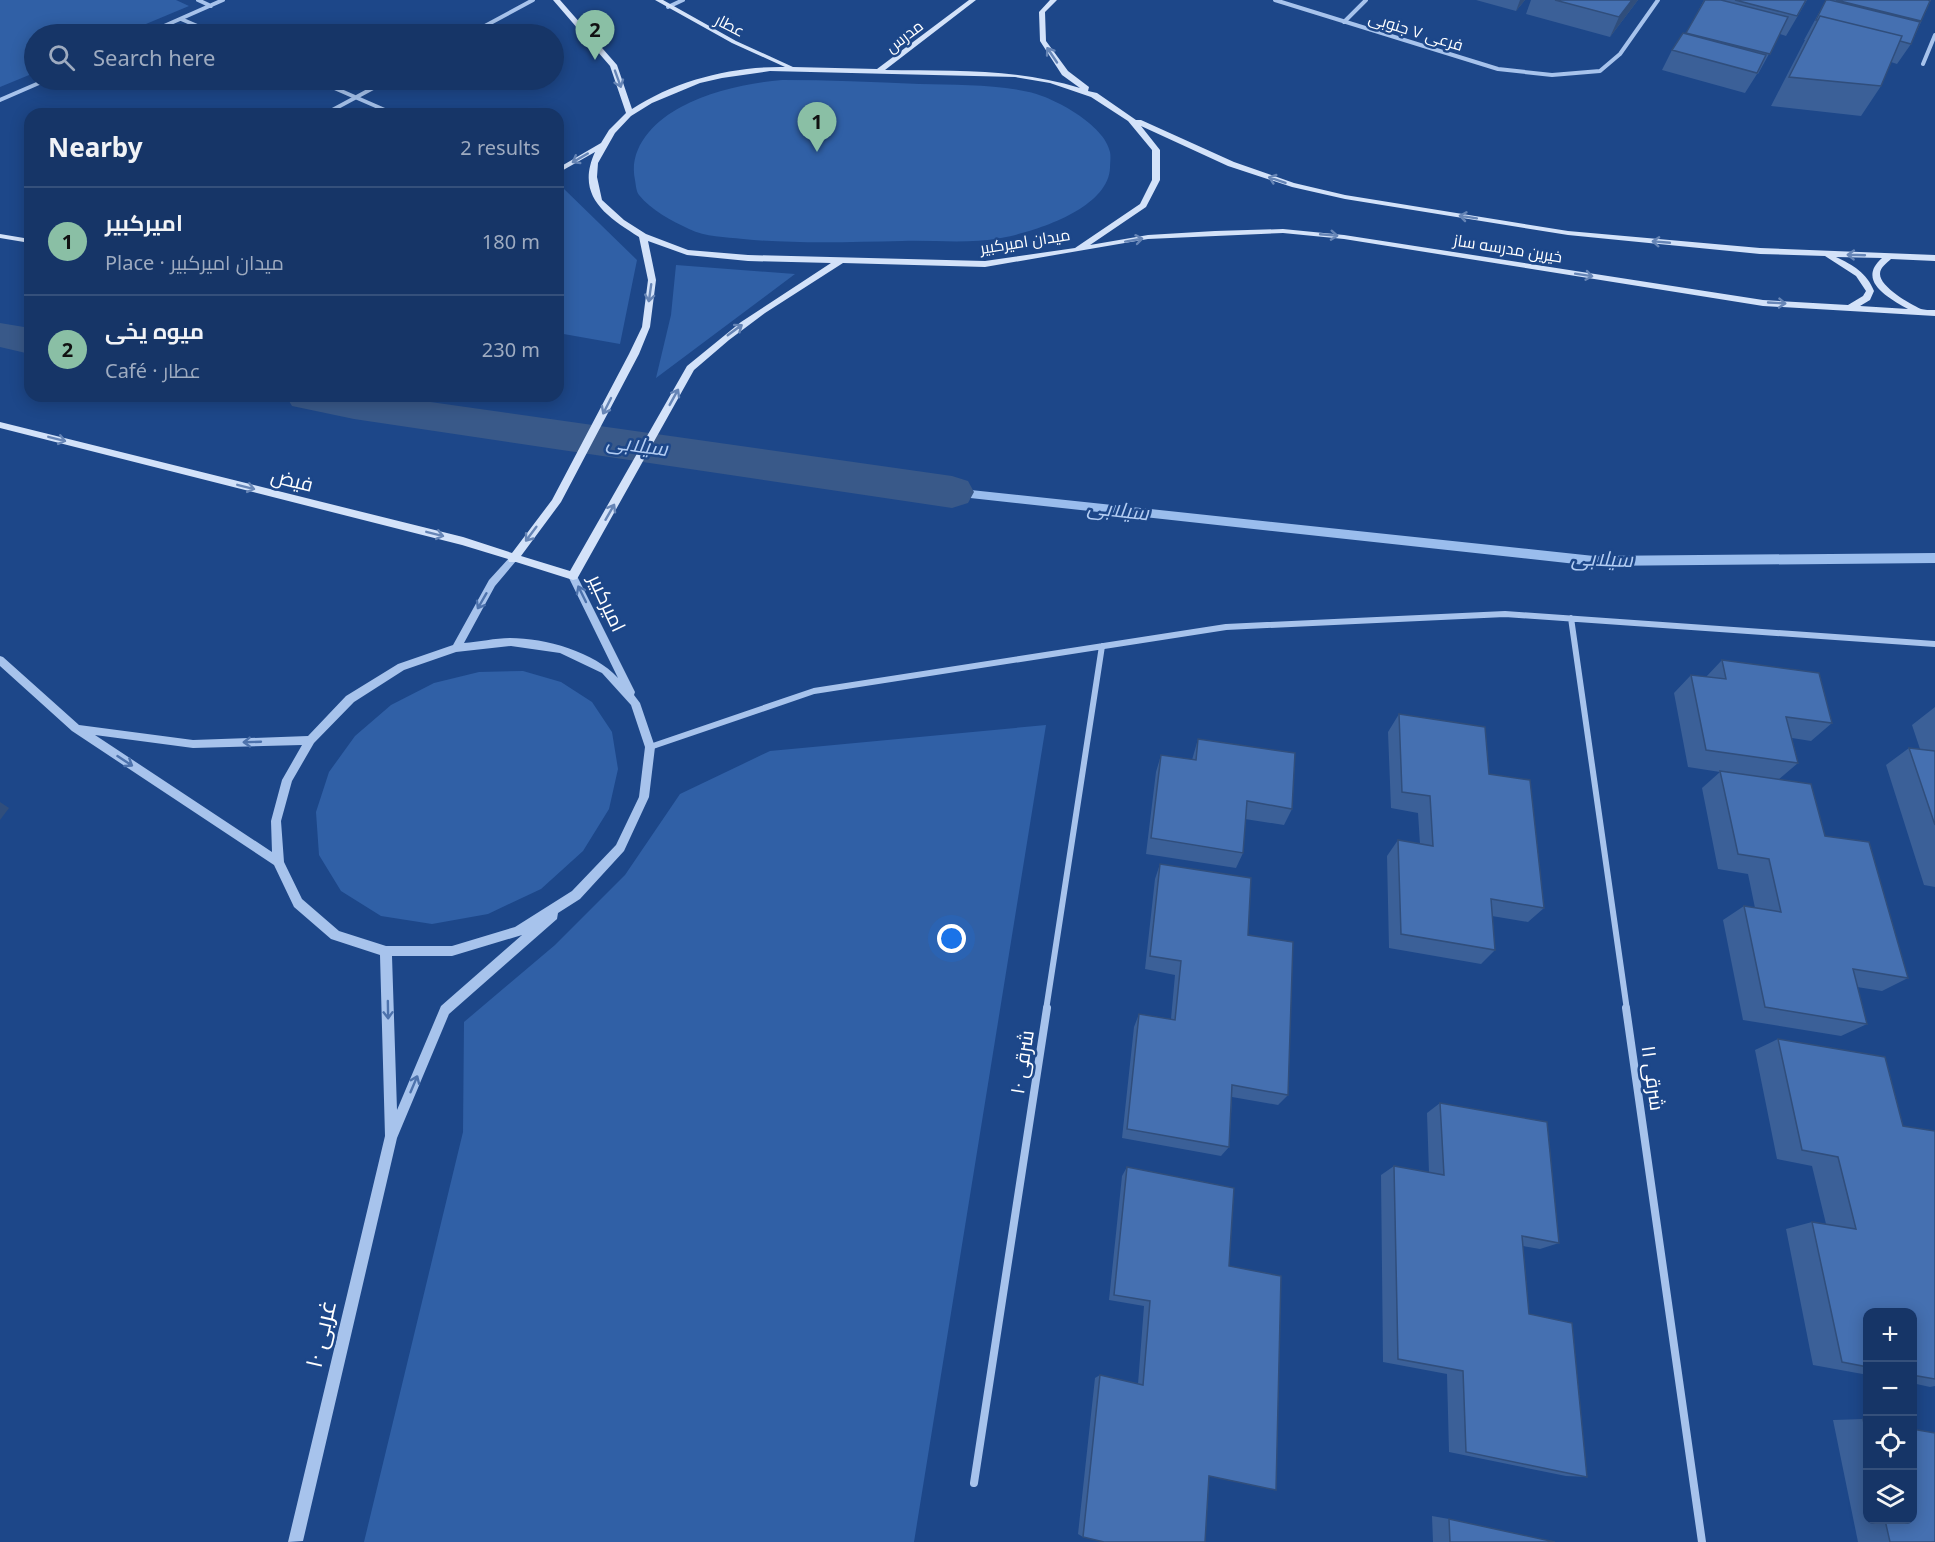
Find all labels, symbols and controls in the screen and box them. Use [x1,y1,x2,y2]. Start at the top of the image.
street label: فرعی ۷ جنوبی [1366,6,1466,56]
street label: عطار [711,8,749,42]
pin: 2 [576,10,614,60]
street label: مدرس [880,14,928,58]
search box [24,24,564,90]
icon: search [45,41,78,74]
text: Search here [93,42,215,72]
one-way arrow [1046,47,1058,63]
one-way arrow [613,69,624,88]
pin: 1 [798,102,836,152]
text: Nearby [48,129,143,165]
text: 2 results [460,134,540,161]
one-way arrow [572,153,589,165]
one-way arrow [1268,173,1287,184]
text: امیرکبیر [105,207,183,237]
one-way arrow [1458,211,1478,222]
street label: میدان امیرکبیر [977,223,1072,259]
text: 1 [62,228,73,255]
text: 180 m [482,228,540,255]
street label: خیرین مدرسه ساز [1451,228,1564,267]
one-way arrow [1318,230,1338,241]
one-way arrow [1124,234,1144,245]
one-way arrow [1652,236,1672,247]
text: Place · میدان امیرکبیر [105,249,284,276]
one-way arrow [1846,249,1866,261]
one-way arrow [1573,270,1593,281]
one-way arrow [645,283,656,303]
one-way arrow [1766,298,1786,309]
text: میوه یخی [105,315,204,345]
one-way arrow [727,324,743,336]
text: 2 [62,336,73,363]
text: 230 m [482,336,540,363]
text: Café · عطار [105,357,201,384]
one-way arrow [669,388,680,406]
one-way arrow [601,397,613,415]
water label: سیلابی [605,426,670,462]
one-way arrow [47,433,66,445]
street label: فیض [268,461,316,498]
one-way arrow [236,481,255,493]
water label: سیلابی [1086,492,1151,526]
one-way arrow [604,504,616,521]
one-way arrow [525,526,538,542]
one-way arrow [425,529,444,541]
water label: سیلابی [1571,543,1634,573]
street label: امیرکبیر [582,569,632,636]
one-way arrow [575,585,587,603]
one-way arrow [476,592,487,610]
one-way arrow [242,737,262,748]
one-way arrow [116,755,133,767]
your location [937,924,966,953]
one-way arrow [382,999,393,1019]
street label: ۱۰ شرقی [1003,1028,1040,1096]
street label: ۱۱ شرقی [1636,1044,1671,1112]
one-way arrow [409,1075,420,1094]
street label: ۱۰ غربی [296,1296,343,1371]
map controls [1863,1308,1917,1524]
button: + [1863,1308,1917,1362]
button: − [1863,1362,1917,1416]
button: locate [1863,1416,1917,1470]
button: layers [1863,1470,1917,1524]

